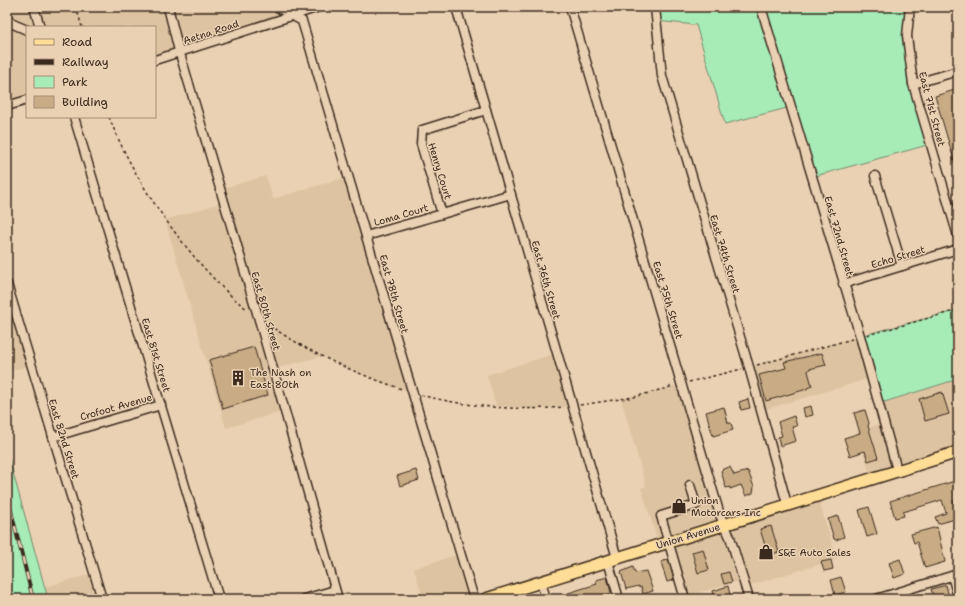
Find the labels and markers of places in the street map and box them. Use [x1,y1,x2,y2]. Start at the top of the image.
place label: The Nash on East 80th [250,366,311,391]
building icon: The Nash on East 80th [229,369,247,387]
place label: Union Motorcars Inc [691,494,761,519]
shop icon: Union Motorcars Inc [670,497,688,515]
shop icon: S&E Auto Sales [757,543,775,561]
place label: S&E Auto Sales [778,546,851,559]

